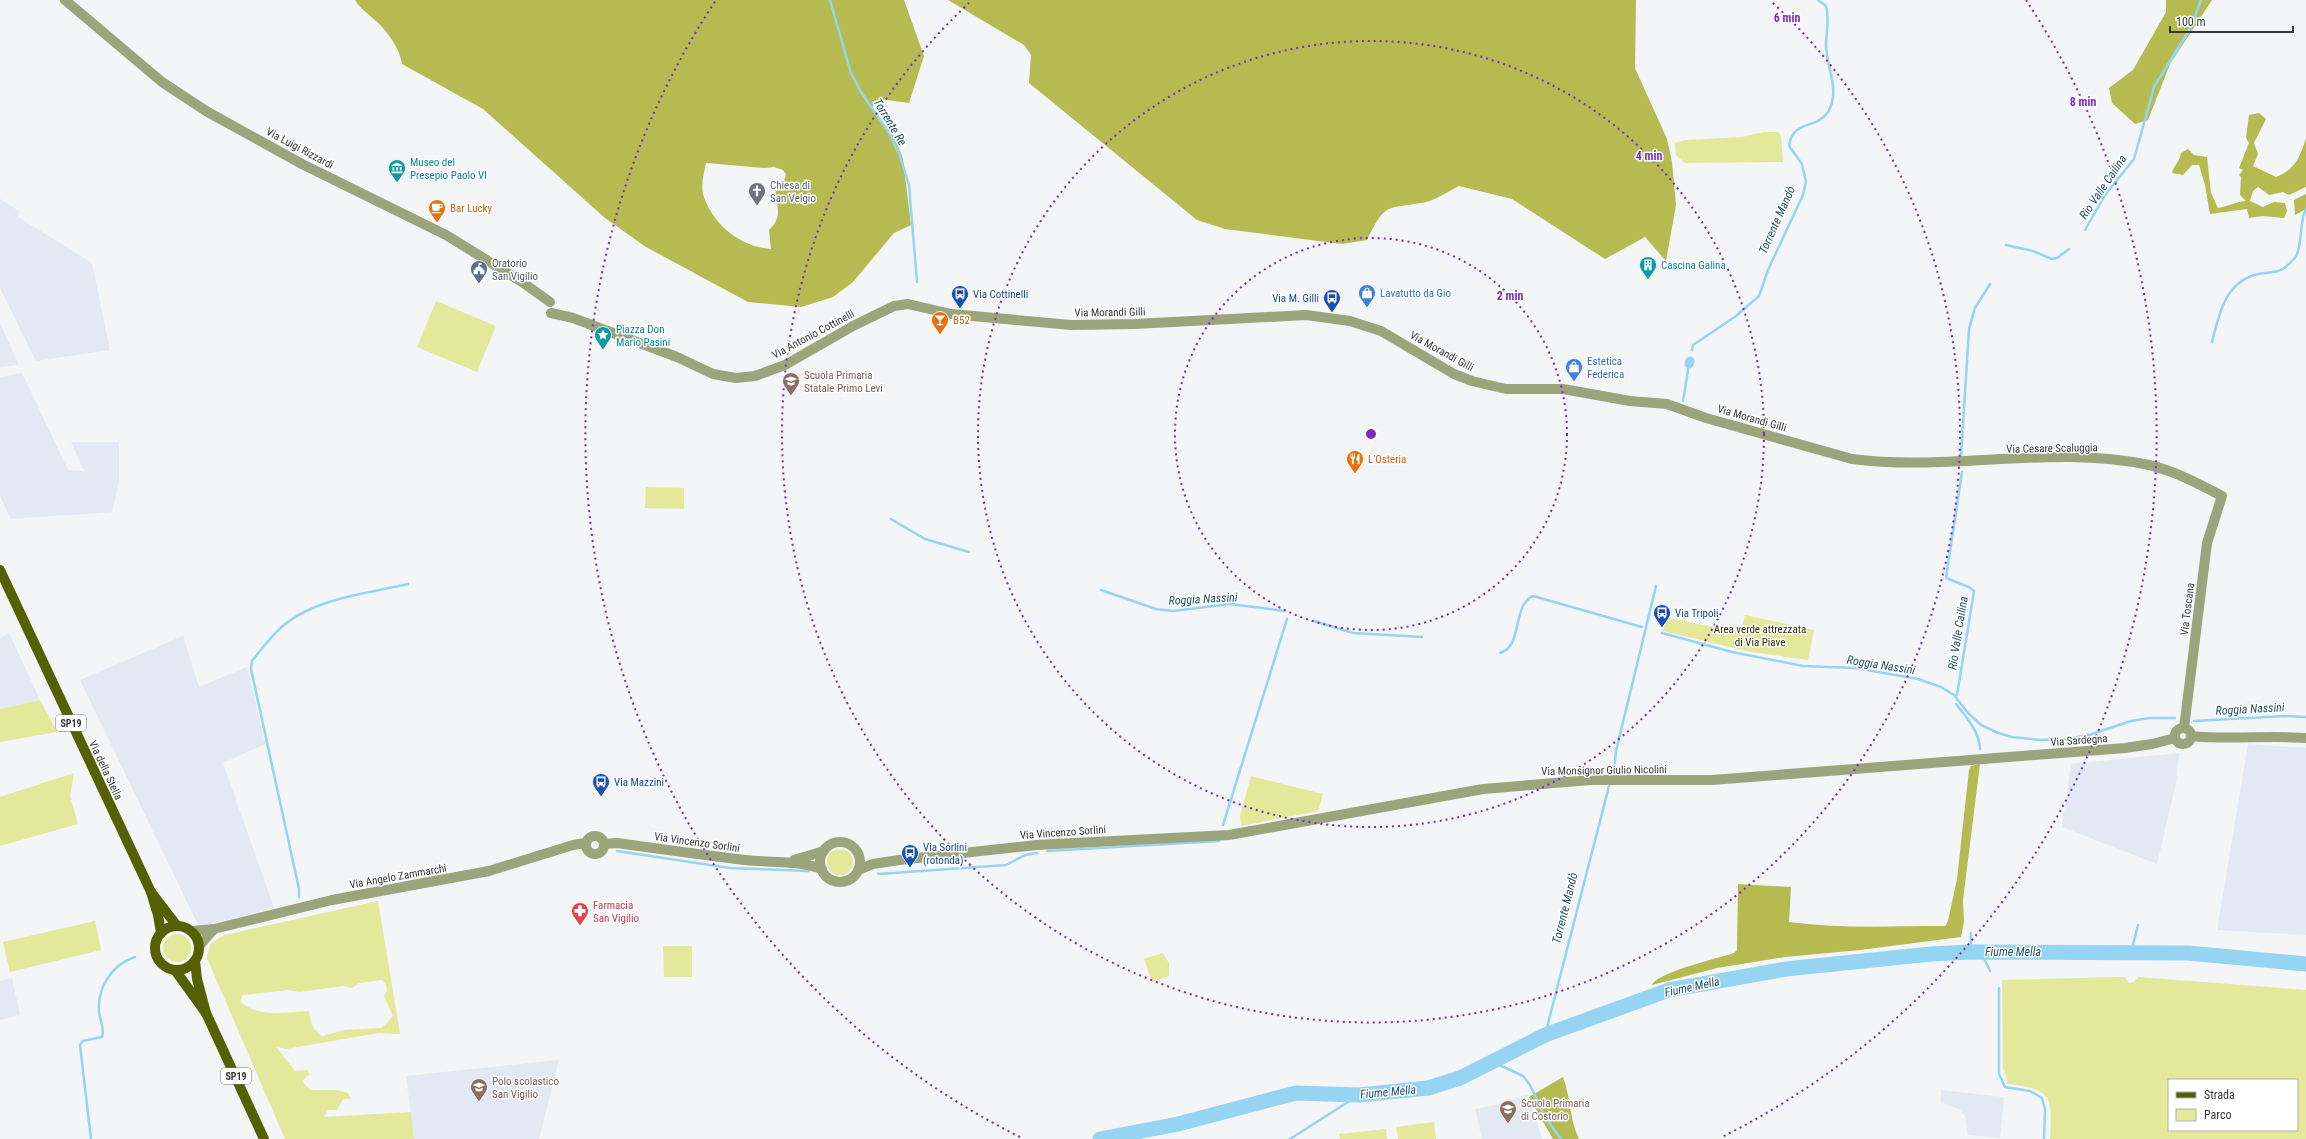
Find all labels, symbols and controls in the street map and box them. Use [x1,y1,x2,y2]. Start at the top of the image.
scale bar [2170,8,2293,34]
text: 6 min [1774,11,1800,25]
text: 100 m [2176,15,2206,29]
text: 8 min [2070,95,2096,109]
water label: Torrente Re [870,96,910,149]
street label: Via Luigi Rizzardi [264,125,336,172]
text: 4 min [1636,149,1662,163]
water label: Rio Valle Cailina [2076,152,2130,222]
place label: Museo del Presepio Paolo VI [410,156,487,182]
museum icon: Museo del Presepio Paolo VI [387,158,407,183]
place label: Chiesa di San Velgio [770,179,816,205]
church icon: Chiesa di San Velgio [747,181,767,206]
water label: Torrente Mandò [1756,184,1798,256]
cafe icon: Bar Lucky [427,198,447,223]
place label: Bar Lucky [450,202,493,215]
building icon: Cascina Galina [1638,255,1658,280]
place label: Oratorio San Vigilio [492,257,539,283]
public building icon: Oratorio San Vigilio [469,259,489,284]
place label: Cascina Galina [1661,259,1726,272]
shop icon: Lavatutto da Gio [1357,283,1377,308]
bus stop icon: Via Cottinelli [950,284,970,309]
place label: Lavatutto da Gio [1380,287,1452,300]
place label: Via Cottinelli [973,288,1028,301]
bus stop icon: Via M. Gilli [1322,288,1342,313]
text: 2 min [1497,289,1523,303]
place label: Via M. Gilli [1272,292,1319,305]
street label: Via Morandi Gilli [1074,305,1146,320]
street label: Via Antonio Cottinelli [770,307,857,362]
bar icon: B52 [930,310,950,335]
place label: B52 [953,314,970,327]
place label: Piazza Don Mario Pasini [616,323,670,349]
place icon: Piazza Don Mario Pasini [593,325,613,350]
street label: Via Morandi Gilli [1407,329,1476,374]
place label: Estetica Federica [1587,355,1624,381]
shop icon: Estetica Federica [1564,357,1584,382]
place label: Scuola Primaria Statale Primo Levi [804,369,883,395]
school or university icon: Scuola Primaria Statale Primo Levi [781,371,801,396]
street label: Via Morandi Gilli [1716,402,1788,435]
centre of rings [1364,427,1378,441]
street label: Via Cesare Scaluggia [2006,441,2098,456]
restaurant icon: L'Osteria [1345,449,1365,474]
place label: L'Osteria [1368,453,1406,466]
street label: Via Toscana [2178,582,2197,636]
water label: Roggia Nassini [1168,590,1238,608]
water label: Rio Valle Cailina [1945,595,1971,671]
bus stop icon: Via Tripoli [1652,603,1672,628]
place label: Via Tripoli [1675,607,1718,620]
park label: Area verde attrezzata di Via Piave [1714,623,1806,649]
water label: Roggia Nassini [1846,653,1916,677]
water label: Roggia Nassini [2215,700,2285,718]
road number: SP19 [56,715,86,731]
street label: Via Sardegna [2050,732,2108,749]
street label: Via della Stella [86,738,125,802]
street label: Via Monsignor Giulio Nicolini [1541,763,1667,778]
bus stop icon: Via Mazzini [591,772,611,797]
place label: Via Mazzini [614,776,664,789]
street label: Via Vincenzo Sorlini [1020,823,1107,842]
street label: Via Vincenzo Sorlini [653,830,741,855]
place label: Via Sorlini (rotonda) [923,841,967,867]
bus stop icon: Via Sorlini (rotonda) [900,843,920,868]
street label: Via Angelo Zammarchi [349,862,448,891]
water label: Torrente Mandò [1549,871,1581,945]
place label: Farmacia San Vigilio [593,899,640,925]
pharmacy icon: Farmacia San Vigilio [570,901,590,926]
water label: Fiume Mella [1985,945,2041,959]
water label: Fiume Mella [1663,974,1721,1000]
road number: SP19 [221,1068,251,1084]
place label: Polo scolastico San Vigilio [492,1075,559,1101]
school or university icon: Polo scolastico San Vigilio [469,1077,489,1102]
legend [2168,1079,2298,1131]
water label: Fiume Mella [1359,1083,1417,1101]
text: Strada [2204,1088,2235,1102]
place label: Scuola Primaria di Costorio [1521,1097,1590,1123]
school or university icon: Scuola Primaria di Costorio [1498,1099,1518,1124]
text: Parco [2204,1108,2231,1122]

